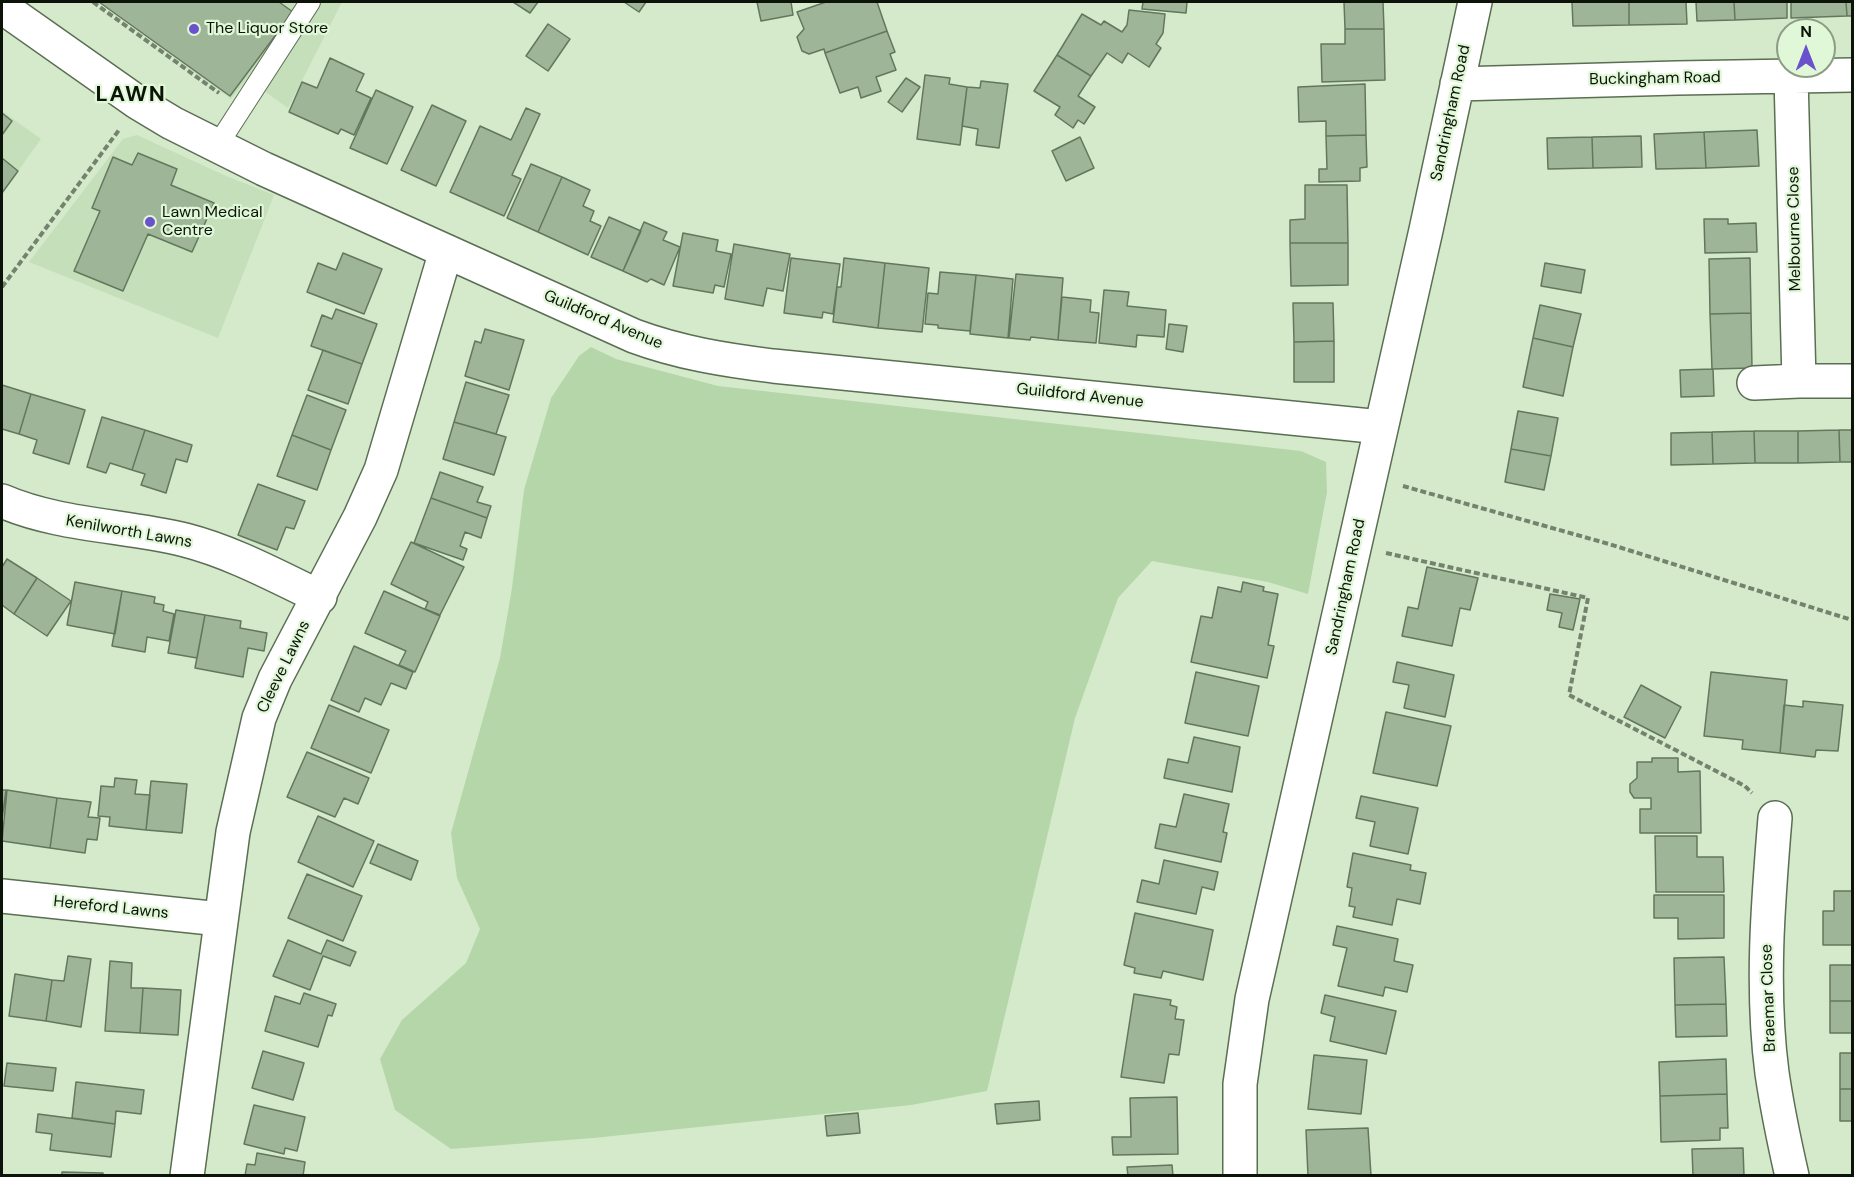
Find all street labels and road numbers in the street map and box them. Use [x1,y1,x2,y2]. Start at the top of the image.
street label: Sandringham Road [1427,43,1475,183]
street label: Buckingham Road [1589,68,1721,90]
street label: Melbourne Close [1784,166,1806,292]
street label: Guildford Avenue [541,286,665,354]
street label: Guildford Avenue [1016,380,1144,412]
street label: Kenilworth Lawns [64,511,194,553]
street label: Sandringham Road [1322,517,1370,657]
street label: Cleeve Lawns [253,618,315,716]
street label: Hereford Lawns [53,892,169,924]
street label: Braemar Close [1758,944,1780,1052]

